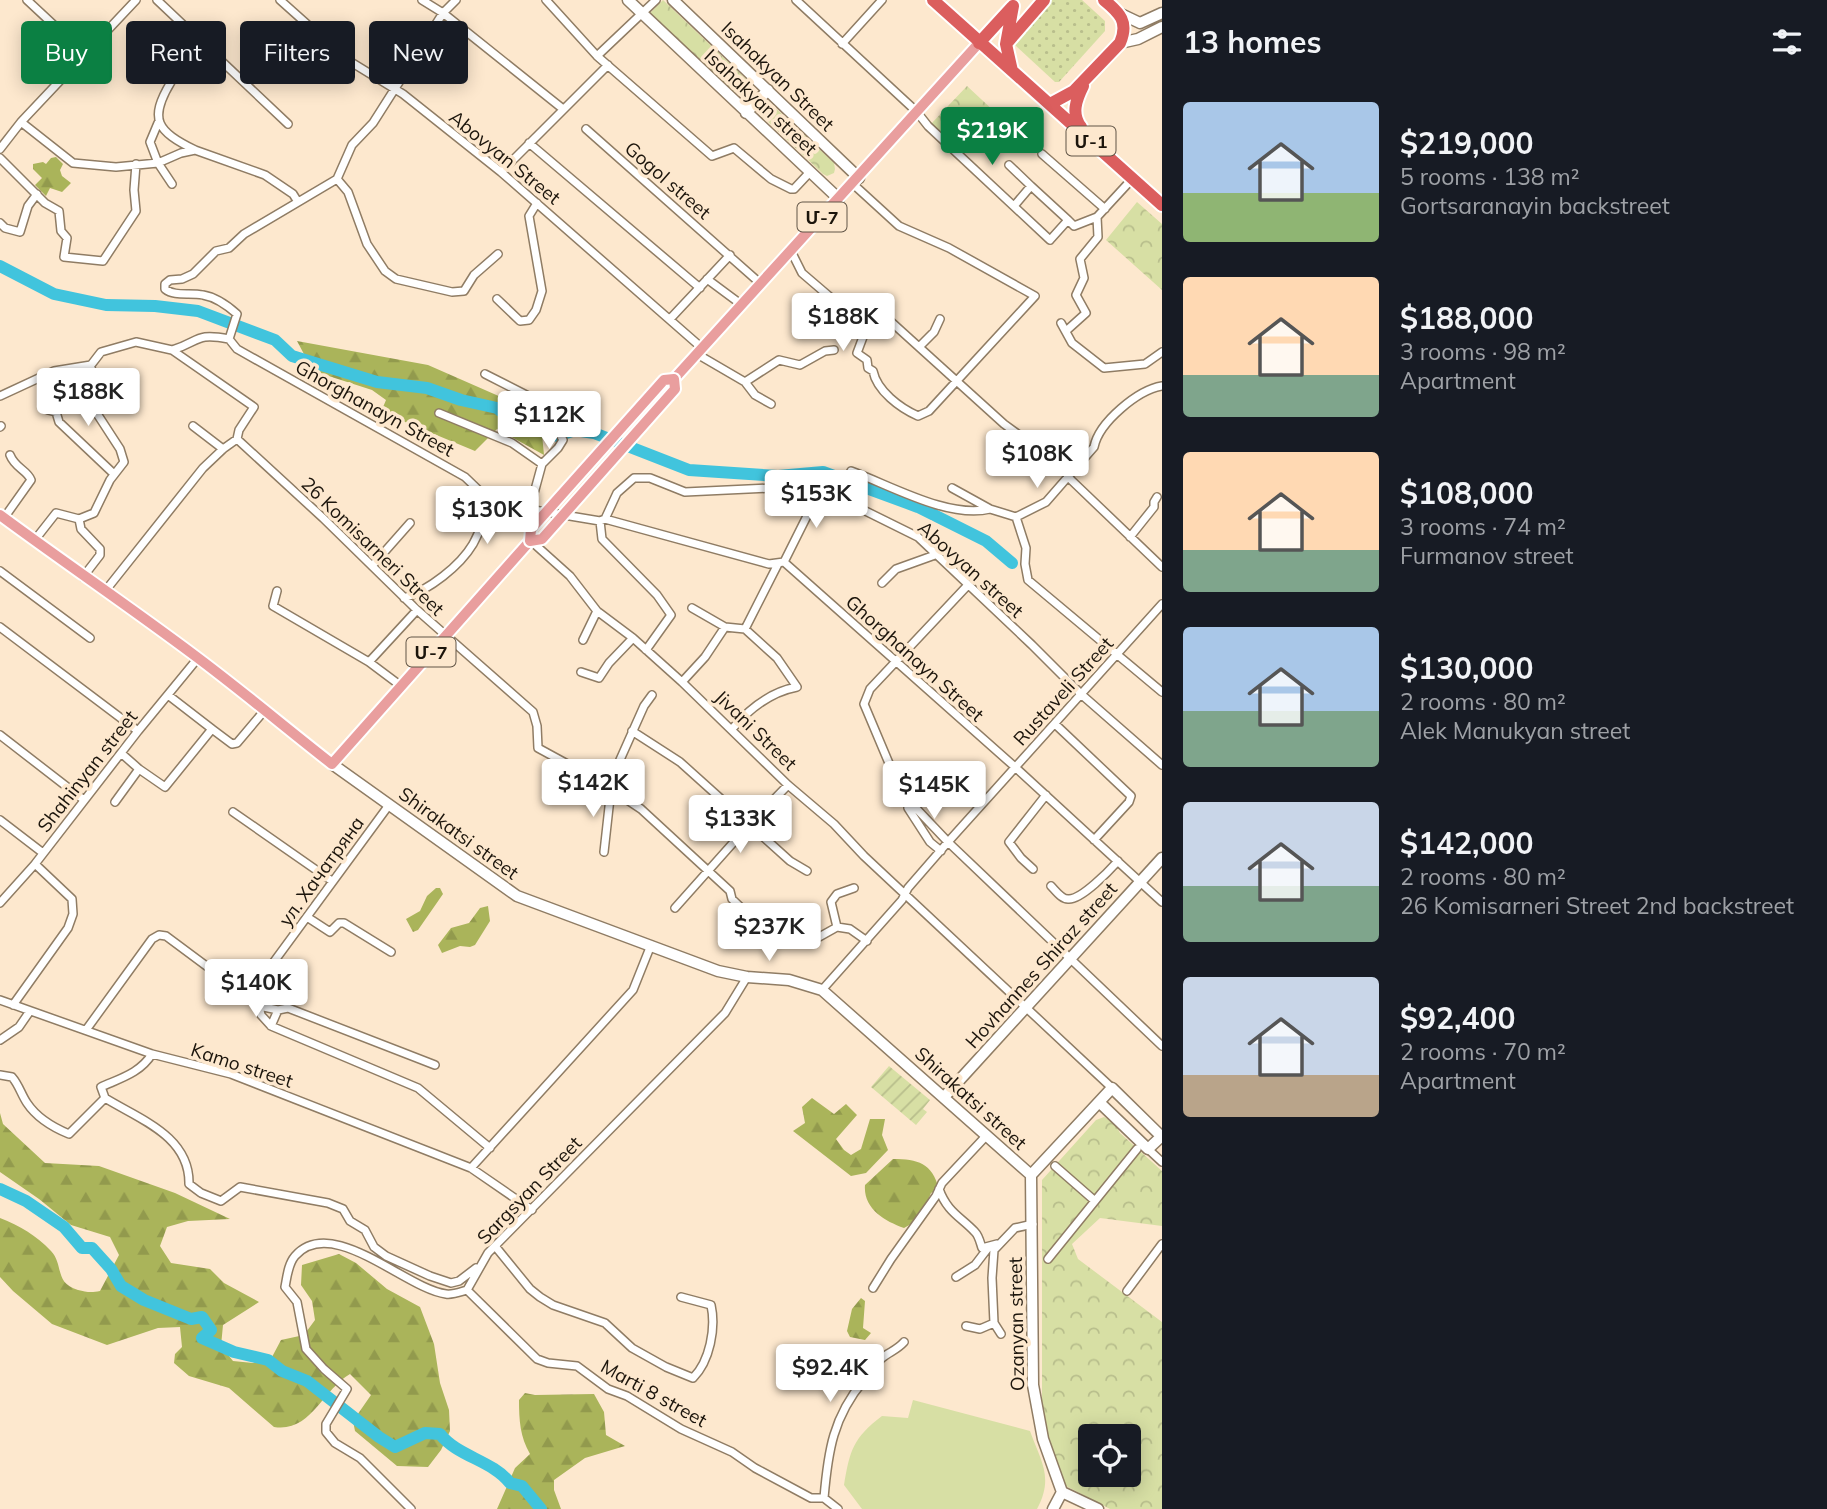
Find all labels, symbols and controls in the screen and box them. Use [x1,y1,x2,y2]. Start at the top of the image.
street label: Isahakyan Street [717,16,840,136]
chip: Buy [21,21,112,84]
chip: Rent [126,21,226,84]
chip: Filters [240,21,355,84]
chip: New [369,21,468,84]
text: 13 homes [1183,23,1322,61]
icon: filters [1768,23,1806,61]
street label: Isahakyan street [700,44,823,161]
street label: Abovyan Street [444,105,566,209]
pin: $219K [943,108,1041,167]
text: $219K [957,115,1027,144]
text: $219,000 [1400,124,1533,162]
road number: Մ-1 [1066,126,1116,156]
icon: home [1239,130,1323,214]
street label: Gogol street [620,136,716,224]
text: 5 rooms · 138 m² [1400,162,1580,191]
text: Gortsaranayin backstreet [1400,191,1670,220]
road number: Մ-7 [798,202,846,232]
pin: $188K [794,294,892,353]
text: $188,000 [1400,299,1533,337]
text: $188K [808,301,878,330]
icon: home [1239,305,1323,389]
text: 3 rooms · 98 m² [1400,337,1566,366]
street label: Ghorghanayn Street [291,354,459,462]
text: Apartment [1400,366,1516,395]
pin: $188K [39,368,137,428]
text: $188K [53,376,123,405]
pin: $112K [500,392,598,451]
text: $112K [514,399,584,428]
pin: $108K [988,430,1086,490]
text: $108K [1002,438,1072,467]
pin: $153K [767,470,865,530]
street label: 26 Komisarneri Street [296,471,450,621]
text: $108,000 [1400,474,1533,512]
text: $153K [781,478,851,507]
icon: home [1239,480,1323,564]
pin: $130K [438,486,536,546]
text: $130K [452,494,522,523]
text: 3 rooms · 74 m² [1400,512,1566,541]
street label: Abovyan street [913,515,1029,623]
text: Furmanov street [1400,541,1574,570]
street label: Ghorghanayn Street [841,590,989,727]
street label: Rustaveli Street [1008,631,1118,750]
road number: Մ-7 [406,638,456,666]
text: $130,000 [1400,649,1533,687]
icon: home [1239,655,1323,739]
street label: Jivani Street [710,685,802,775]
text: 2 rooms · 80 m² [1400,687,1566,716]
street label: Shahinyan street [32,705,142,837]
text: Alek Manukyan street [1400,716,1630,745]
pin: $142K [544,760,642,819]
pin: $145K [885,762,983,821]
text: $142K [558,767,628,796]
text: $145K [899,769,969,798]
street label: Shirakatsi street [394,781,524,885]
pin: $133K [691,796,789,855]
text: $133K [705,803,775,832]
street label: ул. Хачатряна [273,811,369,931]
text: $142,000 [1400,824,1533,862]
icon: home [1239,830,1323,914]
text: 2 rooms · 80 m² [1400,862,1566,891]
street label: Hovhannes Shiraz street [960,877,1122,1053]
text: 26 Komisarneri Street 2nd backstreet [1400,891,1794,920]
pin: $237K [720,904,818,963]
text: $237K [734,911,804,940]
pin: $140K [207,960,305,1019]
text: $140K [221,967,291,996]
text: $92,400 [1400,999,1515,1037]
icon: home [1239,1005,1323,1089]
street label: Kamo street [188,1037,296,1093]
text: 2 rooms · 70 m² [1400,1037,1566,1066]
street label: Shirakatsi street [910,1041,1032,1155]
text: Apartment [1400,1066,1516,1095]
street label: Sargsyan Street [472,1131,587,1249]
street label: Ozanyan street [1003,1256,1029,1391]
pin: $92.4K [773,1344,887,1404]
text: $92.4K [792,1352,868,1381]
street label: Marti 8 street [597,1354,712,1432]
map controls [1078,1424,1141,1487]
button: locate [1078,1424,1141,1487]

